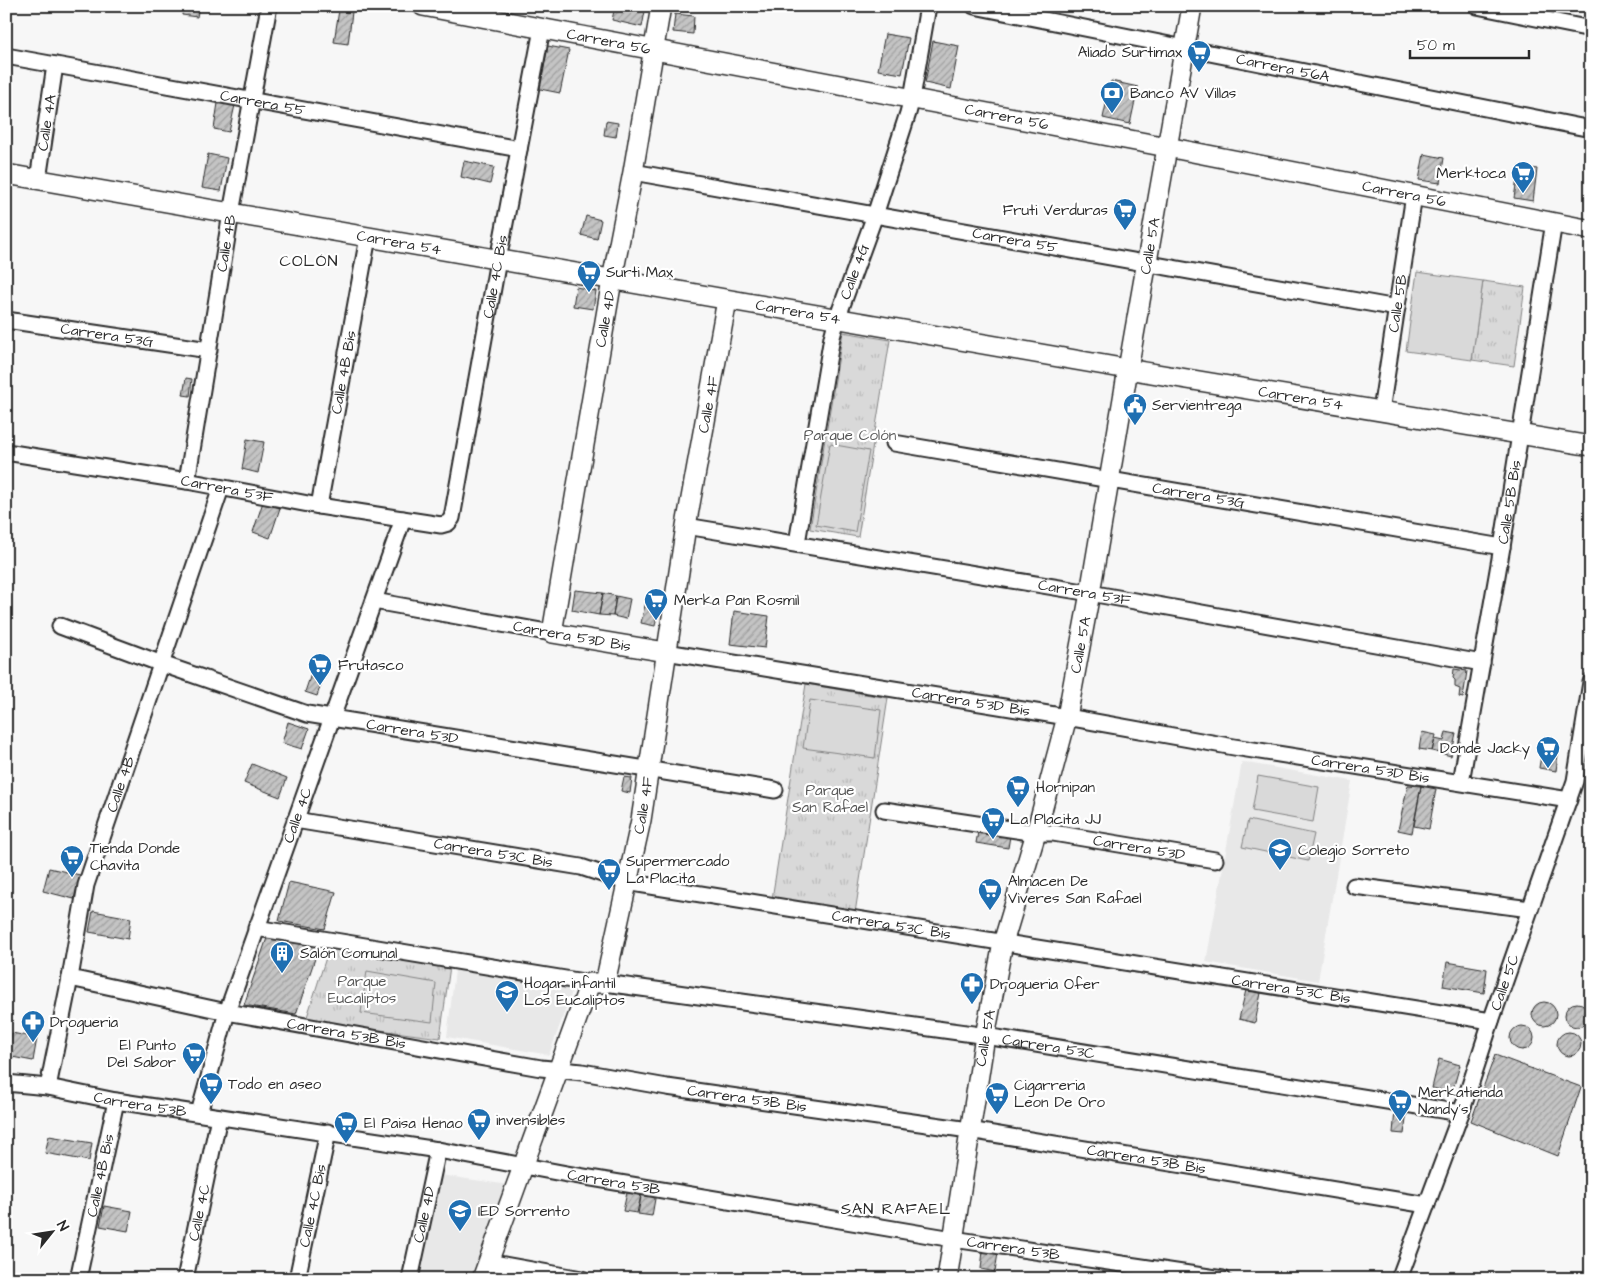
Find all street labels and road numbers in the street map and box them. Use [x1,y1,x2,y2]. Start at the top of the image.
street label: Carrera 56 [565,23,653,60]
street label: Carrera 56A [1234,49,1332,88]
street label: Carrera 55 [218,85,307,121]
street label: Calle 4A [32,93,62,152]
street label: Carrera 56 [963,99,1051,135]
street label: Carrera 56 [1360,175,1448,213]
street label: Calle 4B [211,213,242,274]
street label: Calle 5A [1135,215,1166,276]
street label: Carrera 55 [971,223,1060,258]
street label: Carrera 54 [355,225,443,261]
street label: Calle 4C Bis [478,233,514,320]
street label: Calle 4G [835,241,875,303]
street label: Calle 5B [1383,273,1413,334]
street label: Calle 4D [590,289,621,349]
street label: Carrera 54 [754,295,842,330]
street label: Carrera 53G [59,318,155,353]
street label: Calle 4B Bis [326,328,362,416]
street label: Calle 4F [693,374,724,435]
street label: Carrera 54 [1257,381,1345,416]
street label: Calle 5B Bis [1493,458,1527,546]
street label: Carrera 53F [179,470,275,508]
street label: Carrera 53G [1151,477,1247,514]
street label: Carrera 53F [1037,575,1133,611]
street label: Calle 5A [1065,614,1097,675]
street label: Carrera 53D Bis [511,616,633,657]
street label: Carrera 53D Bis [910,682,1032,722]
street label: Carrera 53D [365,714,460,749]
street label: Carrera 53D Bis [1310,749,1431,789]
street label: Calle 4B [101,753,140,815]
street label: Calle 4F [628,775,659,836]
street label: Calle 4C [278,784,318,846]
street label: Carrera 53D [1091,830,1187,866]
street label: Carrera 53C Bis [432,833,555,873]
street label: Carrera 53C Bis [830,905,953,945]
street label: Calle 5C [1485,951,1525,1013]
street label: Carrera 53C Bis [1230,969,1353,1009]
street label: Calle 5A [970,1007,1001,1068]
street label: Carrera 53B Bis [285,1013,408,1055]
street label: Carrera 53C [1000,1029,1097,1065]
street label: Carrera 53B Bis [686,1080,809,1118]
street label: Carrera 53B [92,1087,188,1123]
street label: Calle 4B Bis [82,1131,120,1219]
street label: Carrera 53B Bis [1085,1139,1208,1180]
street label: Calle 4C Bis [294,1162,332,1249]
street label: Carrera 53B [566,1164,662,1201]
street label: Calle 4C [183,1182,216,1243]
street label: Calle 4D [408,1184,441,1245]
street label: Carrera 53B [965,1231,1062,1266]

